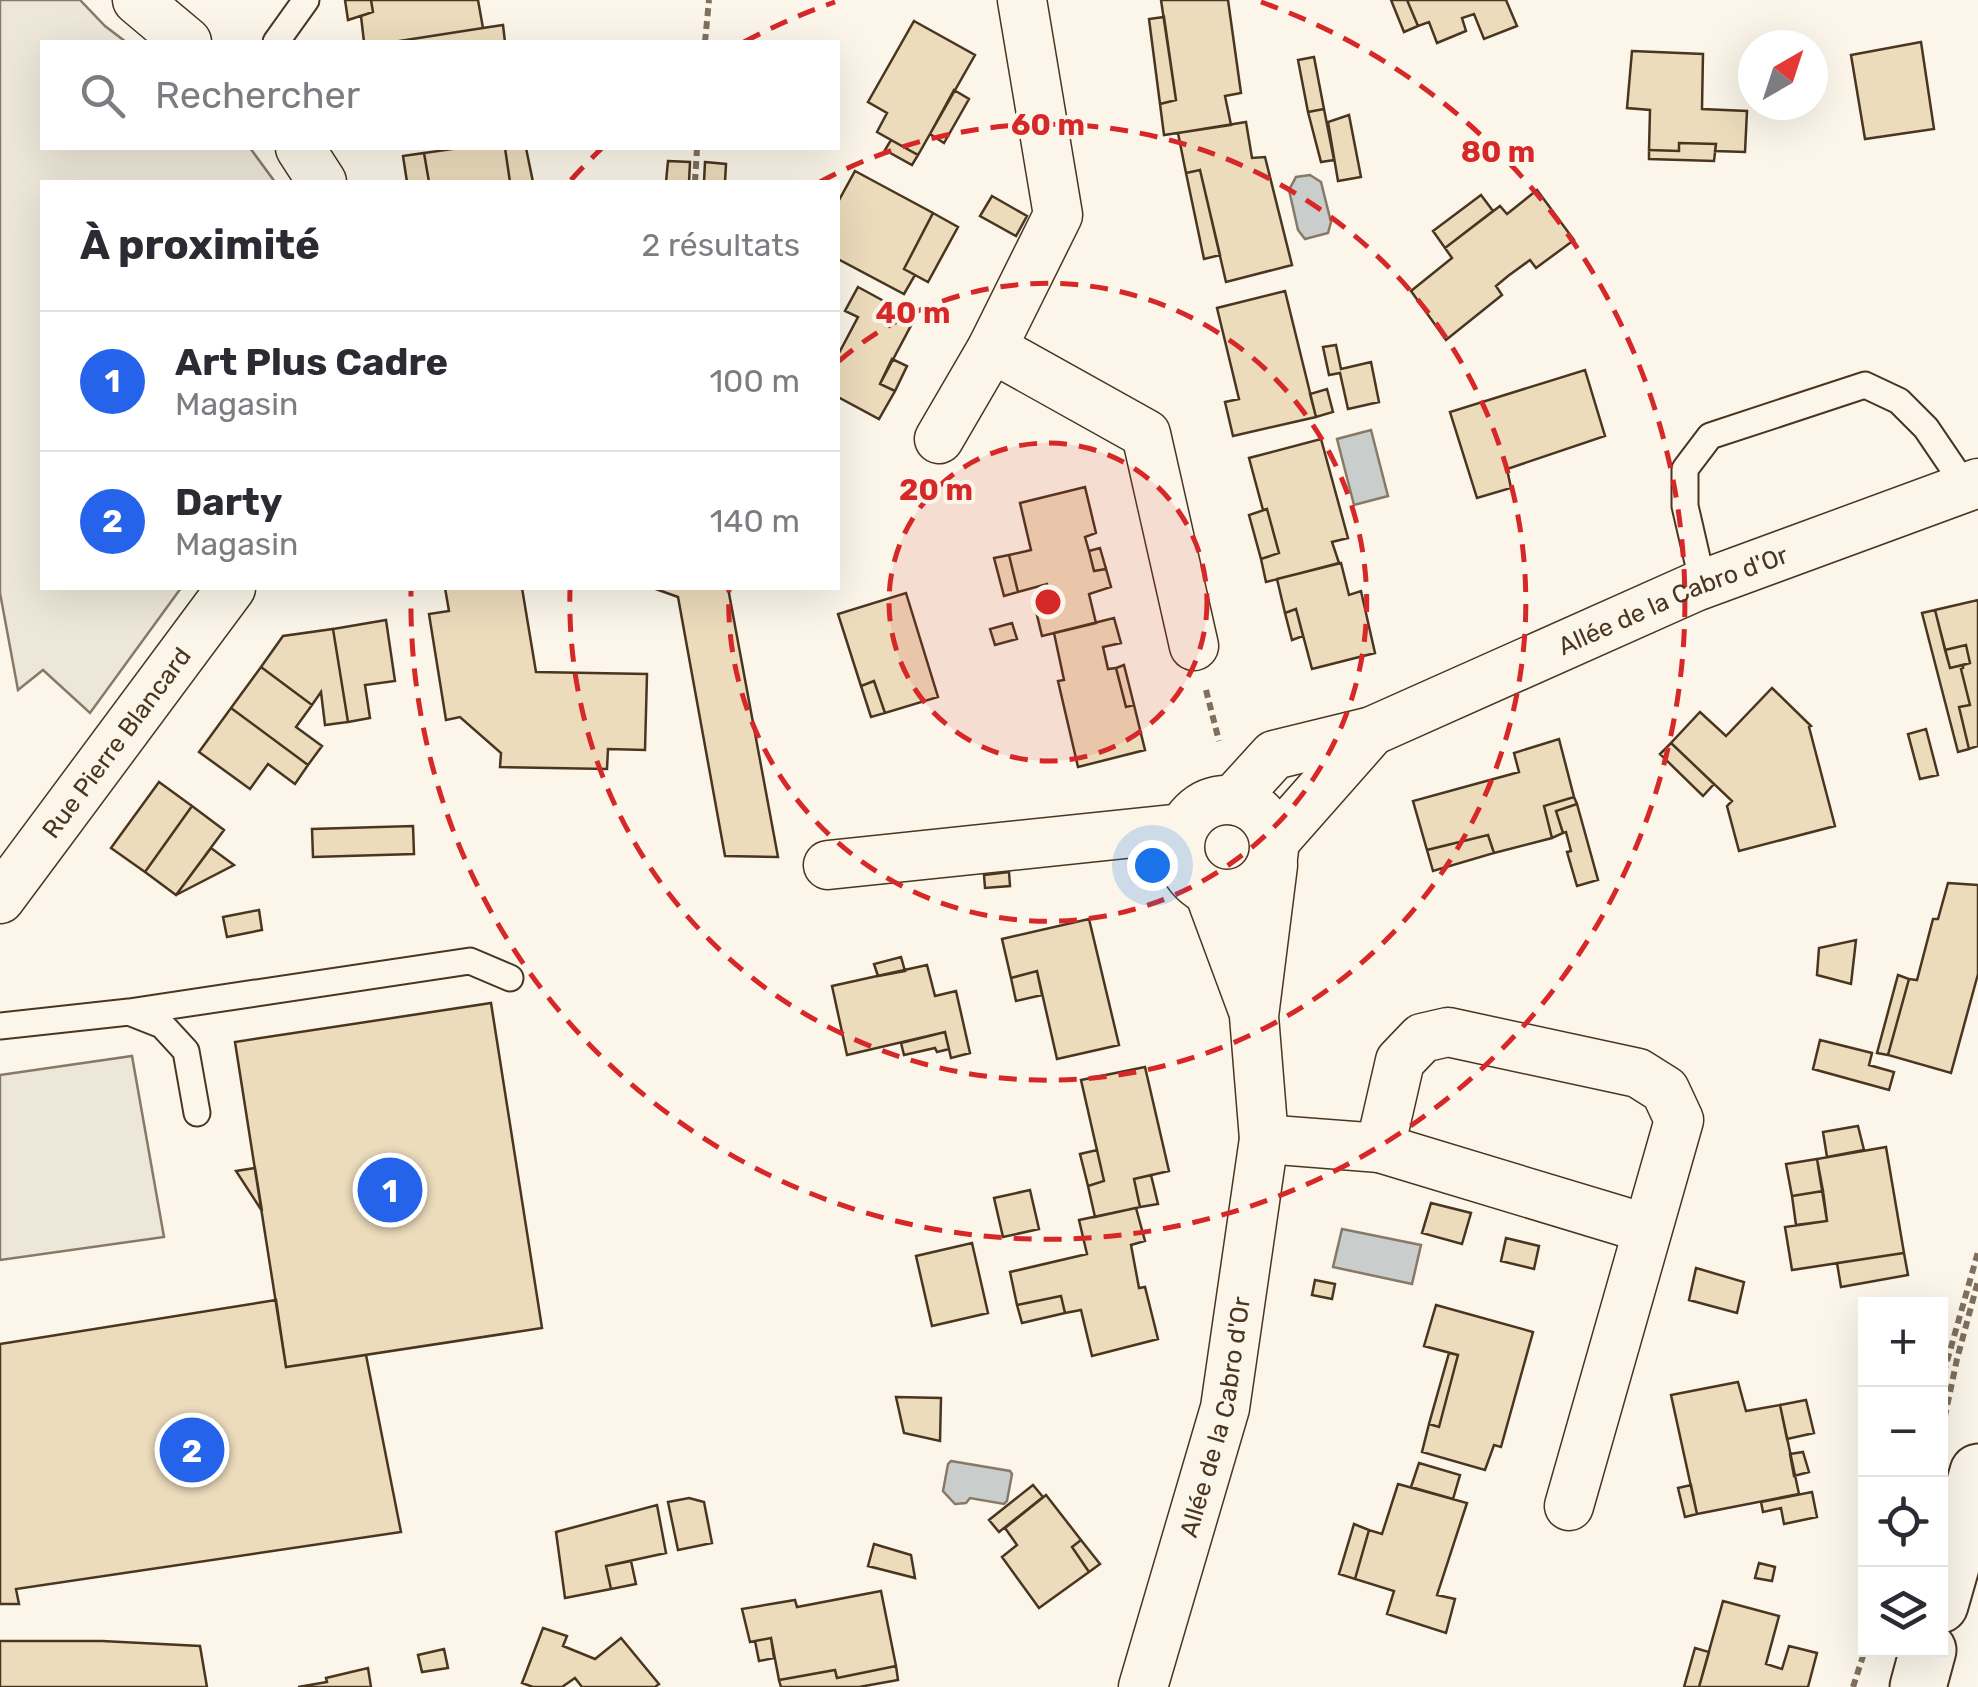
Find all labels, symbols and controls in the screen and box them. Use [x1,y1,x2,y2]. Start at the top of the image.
north arrow [1738,30,1828,120]
search box [40,40,840,150]
icon: search [75,68,130,123]
text: Rechercher [155,72,360,118]
text: 60 m [1011,107,1085,143]
text: 80 m [1461,134,1535,170]
text: À proximité [80,220,320,270]
text: 2 résultats [641,226,800,264]
text: 40 m [876,295,950,331]
text: Art Plus Cadre [175,339,448,385]
text: 1 [105,362,120,400]
text: 100 m [709,362,800,400]
text: Magasin [175,385,298,423]
text: 20 m [899,472,973,508]
text: Darty [175,479,282,525]
text: 2 [102,502,123,540]
text: 140 m [710,502,800,540]
text: Magasin [175,525,298,563]
street label: Allée de la Cabro d'Or [1553,540,1792,661]
centre of rings [1030,584,1066,620]
street label: Rue Pierre Blancard [36,641,197,844]
your location [1127,840,1178,891]
pin: 1 [358,1152,422,1228]
street label: Allée de la Cabro d'Or [1173,1294,1256,1541]
map controls [1858,1297,1948,1657]
button: + [1858,1297,1948,1387]
button: − [1858,1387,1948,1477]
pin: 2 [160,1412,224,1488]
button: locate [1858,1477,1948,1567]
button: layers [1858,1567,1948,1657]

